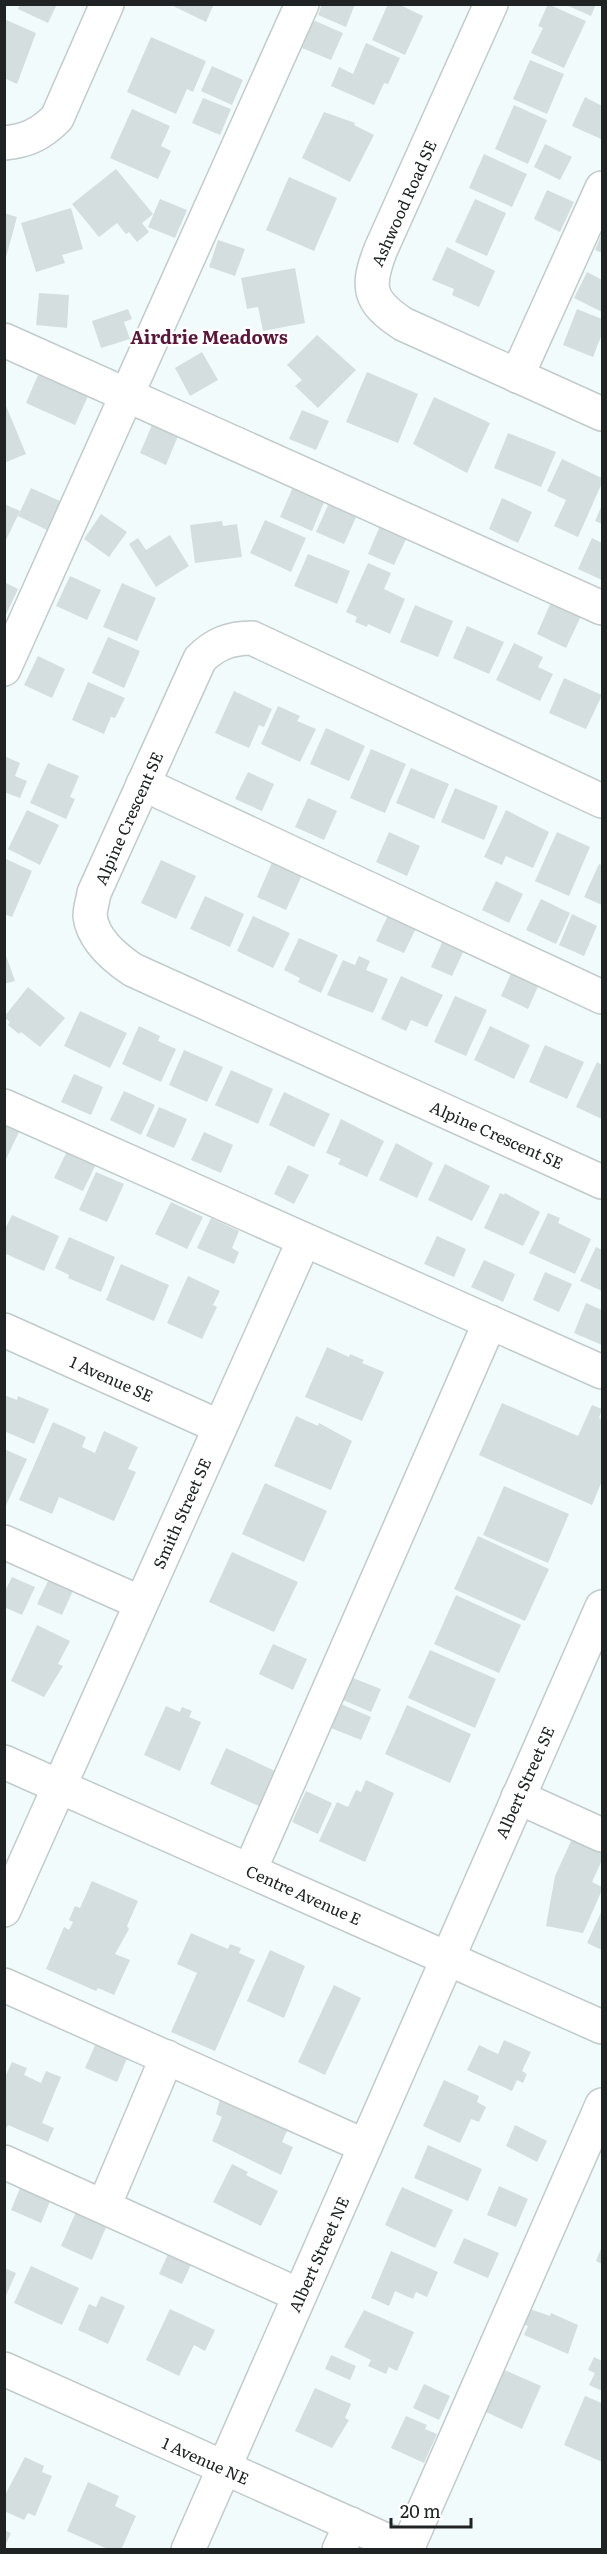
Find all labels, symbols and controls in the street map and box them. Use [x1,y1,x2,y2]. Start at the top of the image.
street label: Ashwood Road SE [364,136,442,270]
district label: Airdrie Meadows [130,323,288,350]
street label: Alpine Crescent SE [88,747,168,889]
street label: Alpine Crescent SE [426,1094,568,1174]
street label: 1 Avenue SE [67,1349,157,1407]
street label: Smith Street SE [146,1454,216,1572]
street label: Albert Street SE [488,1722,560,1842]
street label: Centre Avenue E [242,1858,366,1930]
street label: Albert Street NE [282,2192,354,2316]
street label: 1 Avenue NE [159,2430,253,2490]
scale bar [391,2491,470,2529]
text: 20 m [400,2497,441,2524]

